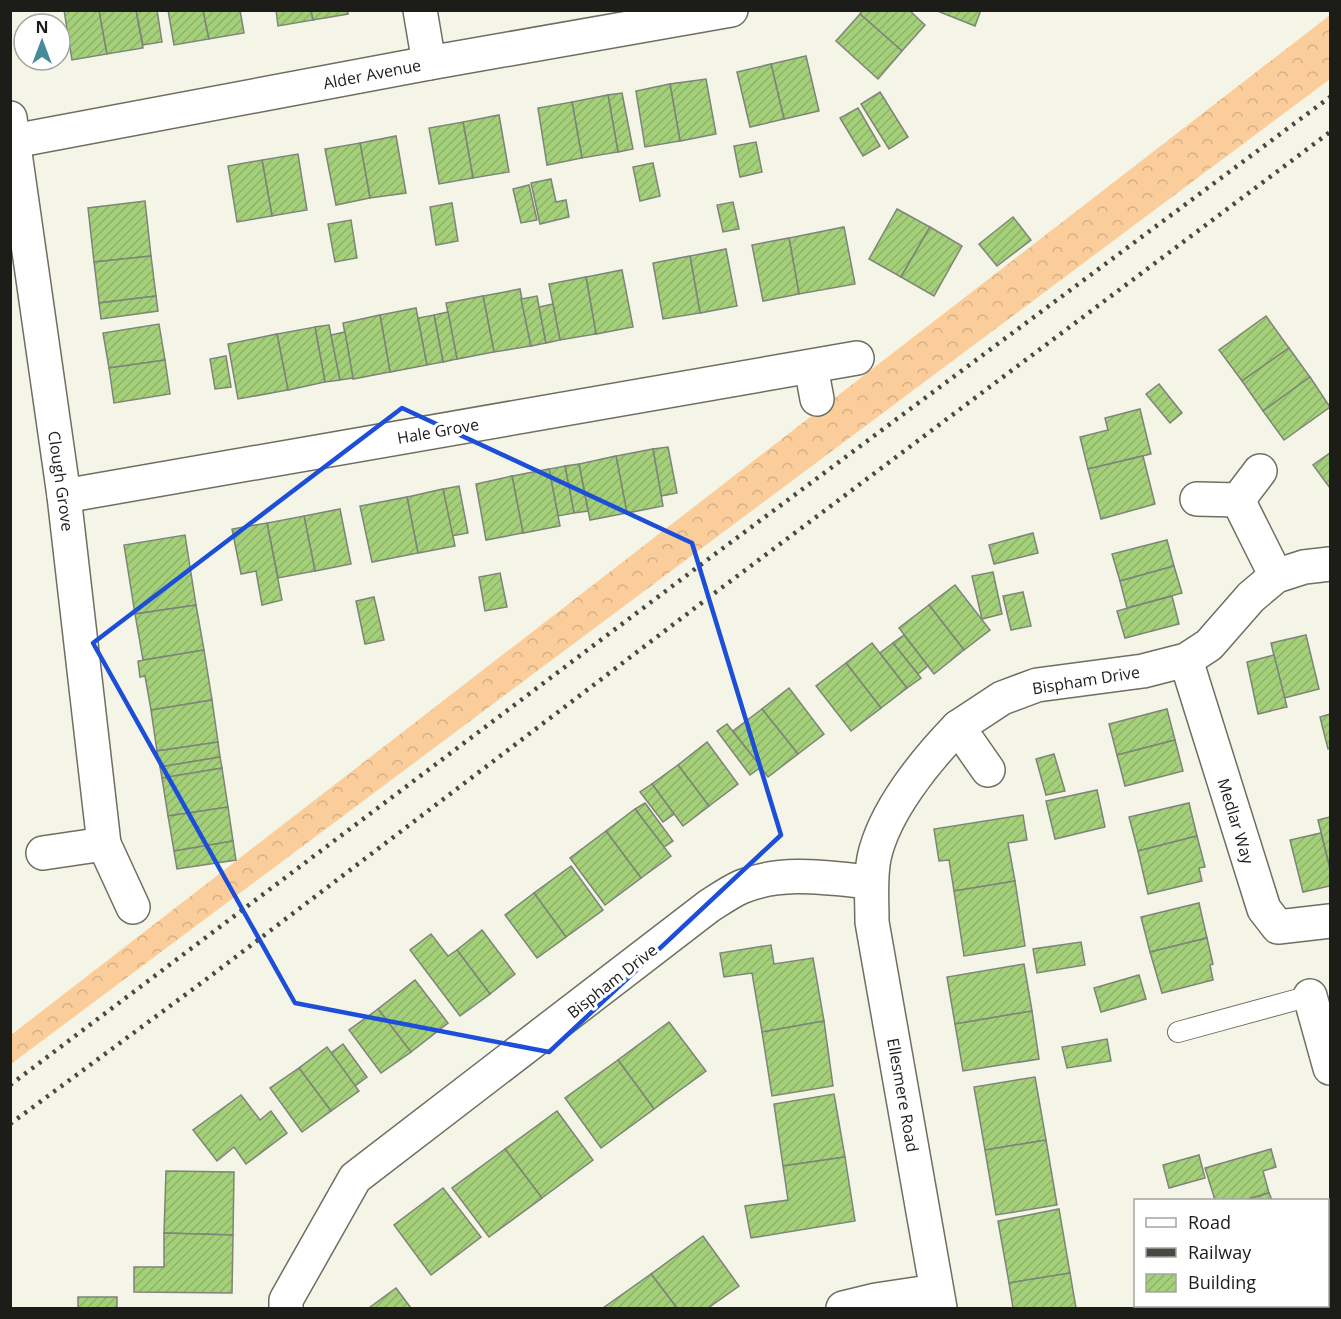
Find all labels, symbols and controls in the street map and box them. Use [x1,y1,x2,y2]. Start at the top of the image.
north arrow [12,12,72,72]
text: N [35,16,49,38]
street label: Alder Avenue [321,54,423,94]
street label: Hale Grove [395,413,481,449]
street label: Clough Grove [43,429,79,533]
street label: Bispham Drive [1031,661,1141,699]
street label: Medlar Way [1213,775,1260,867]
street label: Bispham Drive [562,939,662,1023]
street label: Ellesmere Road [882,1036,924,1154]
legend [1134,1199,1329,1307]
text: Road [1188,1210,1231,1234]
text: Railway [1188,1240,1252,1264]
text: Building [1188,1270,1256,1294]

